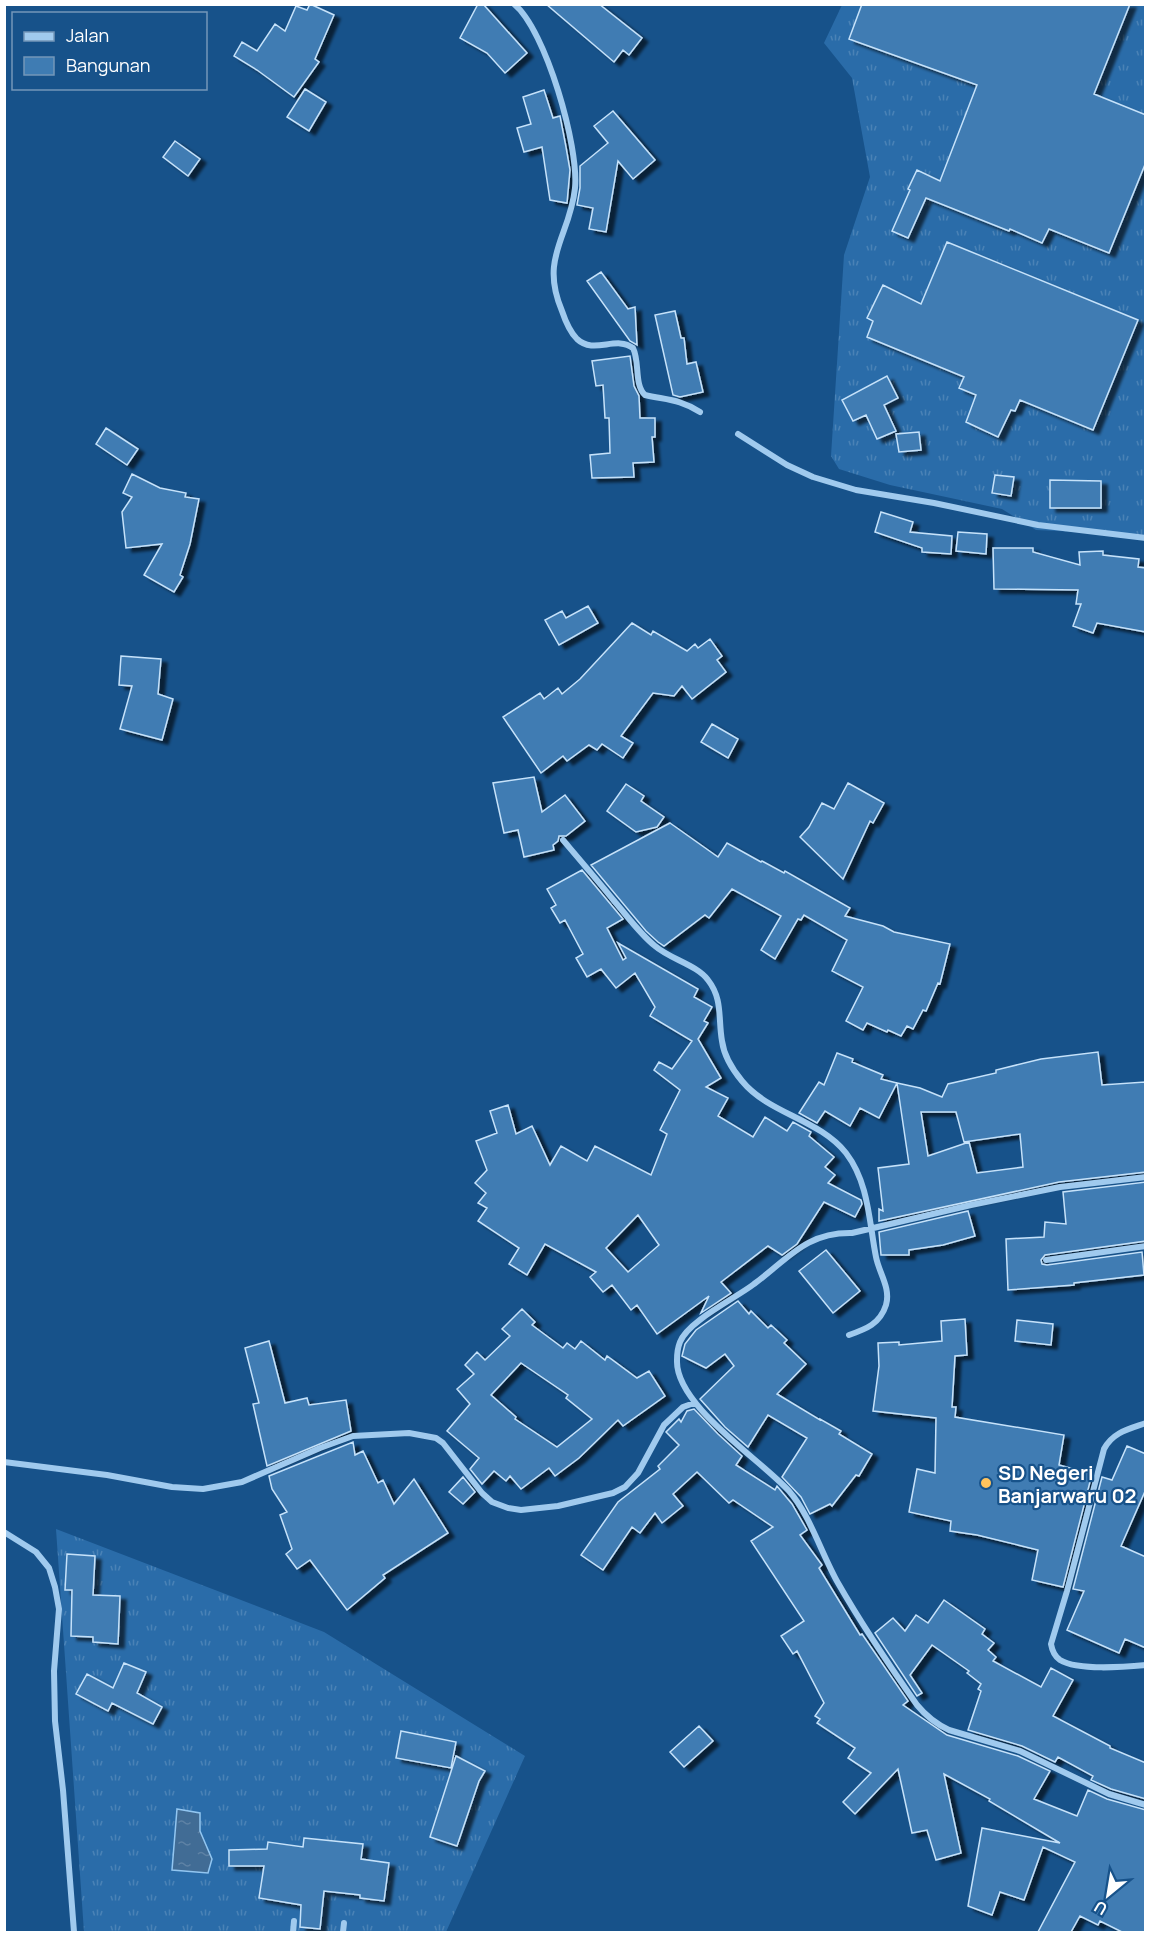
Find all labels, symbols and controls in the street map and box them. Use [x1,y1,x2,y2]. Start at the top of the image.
legend [12,12,207,90]
text: Jalan [66,23,109,47]
text: Bangunan [66,53,150,77]
place label: SD Negeri Banjarwaru 02 [998,1459,1136,1509]
marker: SD Negeri Banjarwaru 02 [979,1476,993,1490]
north arrow [1078,1865,1138,1925]
text: U [1090,1896,1111,1920]

